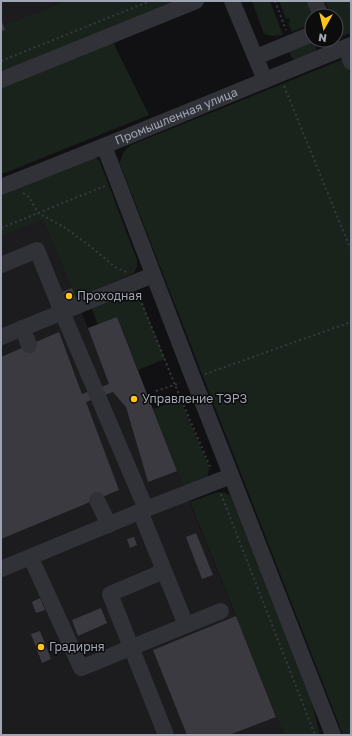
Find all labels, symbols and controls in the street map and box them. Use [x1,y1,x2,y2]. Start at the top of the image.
north arrow [304,8,344,48]
text: N [317,31,328,45]
street label: Промышленная улица [113,84,240,148]
place label: Проходная [77,288,142,303]
marker: Проходная [64,291,74,301]
place label: Управление ТЭРЗ [142,391,248,406]
marker: Управление ТЭРЗ [129,394,139,404]
place label: Градирня [49,639,105,654]
marker: Градирня [36,642,46,652]

